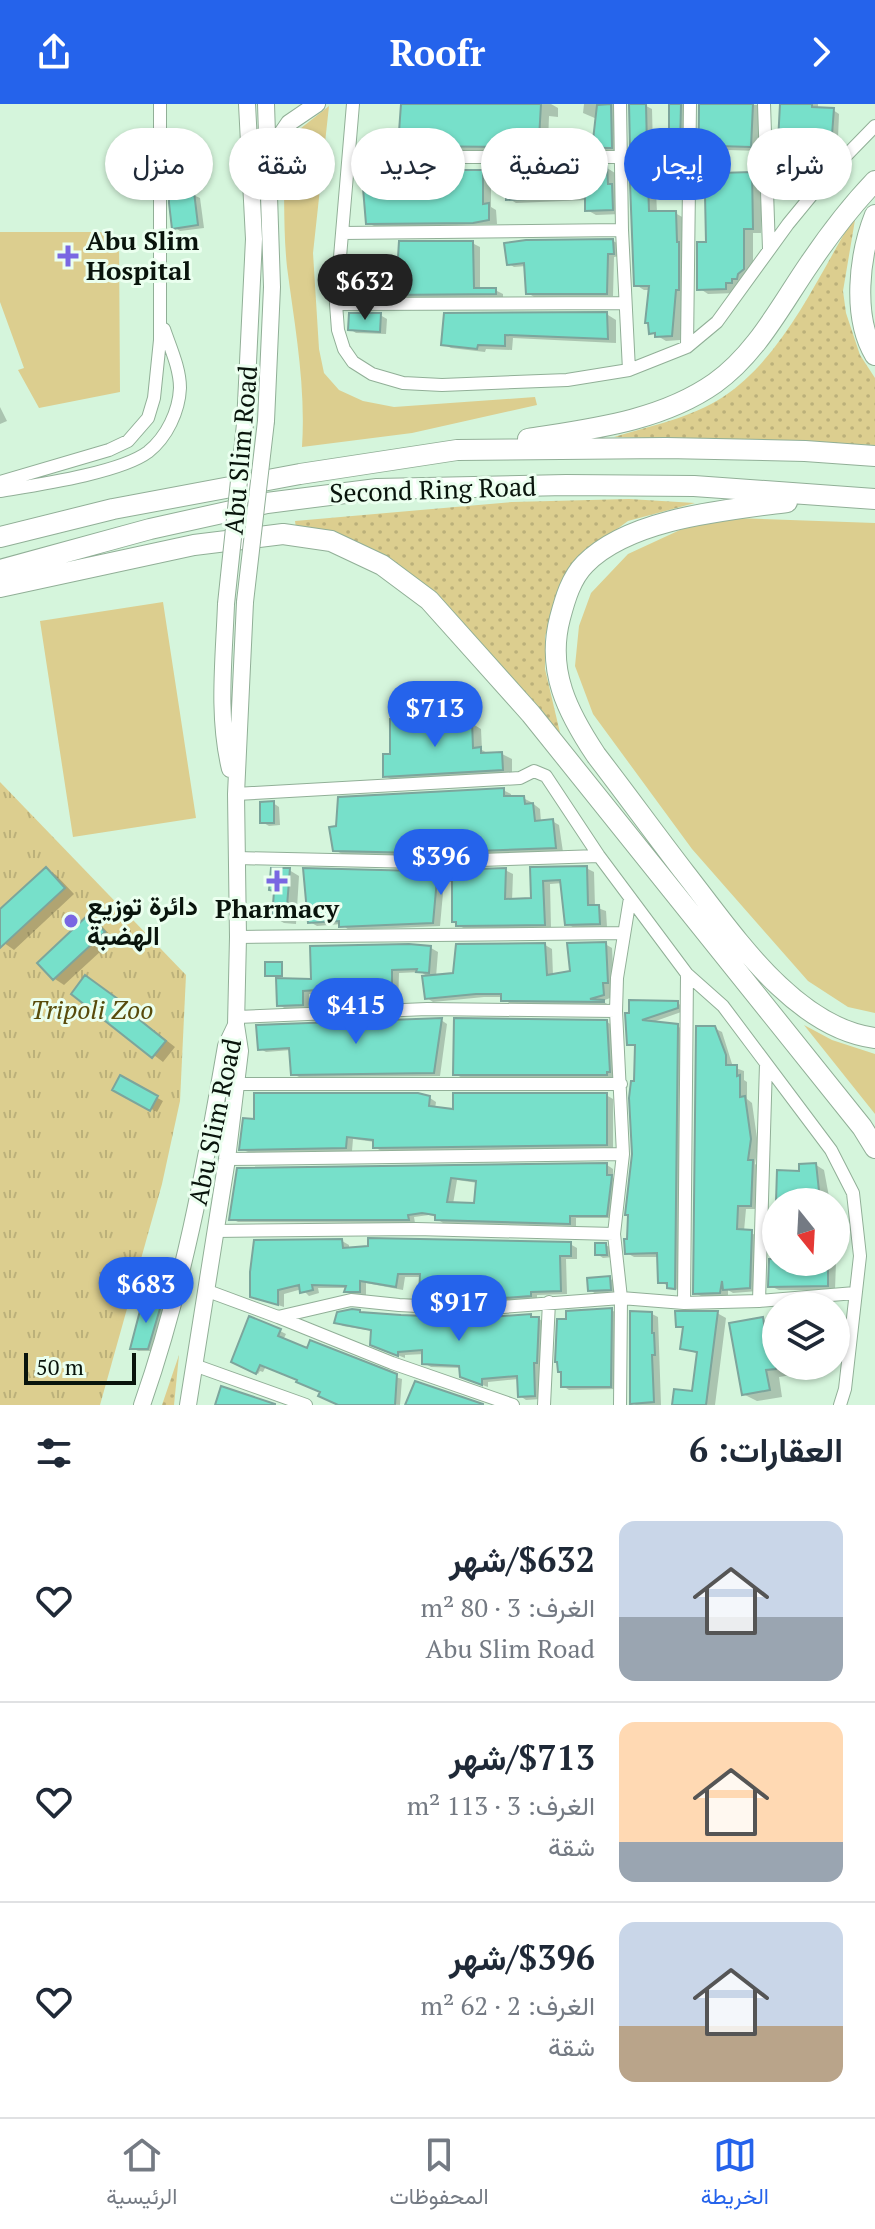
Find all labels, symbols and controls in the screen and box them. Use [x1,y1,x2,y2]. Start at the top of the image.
text: Roofr [390,29,485,76]
icon: share [32,30,76,74]
icon: forward [799,30,843,74]
chip: منزل [105,128,213,200]
chip: شقة [229,128,335,200]
chip: جديد [351,128,465,200]
chip: تصفية [481,128,608,200]
chip: إيجار [624,128,731,200]
chip: شراء [747,128,852,200]
place label: Abu Slim Hospital [86,223,199,287]
marker: Abu Slim Hospital [57,245,79,267]
pin: $632 [318,254,412,322]
text: $632 [336,263,394,297]
street label: Abu Slim Road [216,364,264,536]
street label: Second Ring Road [329,468,537,510]
pin: $713 [388,681,482,749]
text: $713 [406,690,464,724]
pin: $396 [394,829,488,897]
text: $396 [412,838,470,872]
marker: Pharmacy [268,872,286,890]
place label: دائرة توزيع الهضبة [87,888,198,952]
place label: Pharmacy [215,891,340,925]
marker: دائرة توزيع الهضبة [62,912,80,930]
pin: $415 [309,978,403,1046]
text: $415 [327,987,385,1021]
park label: Tripoli Zoo [31,992,153,1026]
street label: Abu Slim Road [180,1035,248,1208]
north arrow [762,1188,850,1276]
map controls [762,1188,850,1380]
pin: $683 [99,1257,193,1325]
text: $683 [117,1266,175,1300]
pin: $917 [412,1275,506,1343]
text: $917 [430,1284,488,1318]
button: layers [762,1292,850,1380]
scale bar [24,1349,136,1385]
text: 50 m [36,1352,84,1381]
text: العقارات: 6 [689,1427,843,1472]
icon: filters [32,1431,76,1475]
text: $632/شهر [449,1537,595,1582]
icon: home [683,1553,779,1649]
icon: heart [32,1579,76,1623]
text: الغرف: 3 · 80 m² [421,1590,595,1624]
text: Abu Slim Road [425,1631,595,1665]
text: $713/شهر [449,1735,595,1780]
icon: home [683,1754,779,1850]
icon: heart [32,1780,76,1824]
text: الغرف: 3 · 113 m² [407,1788,595,1822]
text: شقة [548,1829,595,1863]
text: $396/شهر [449,1935,595,1980]
icon: home [683,1954,779,2050]
icon: heart [32,1980,76,2024]
text: الغرف: 2 · 62 m² [421,1988,595,2022]
text: شقة [548,2029,595,2063]
tab: الرئيسية [106,2133,177,2216]
tab: المحفوظات [390,2133,489,2216]
tab: الخريطة [701,2133,769,2216]

